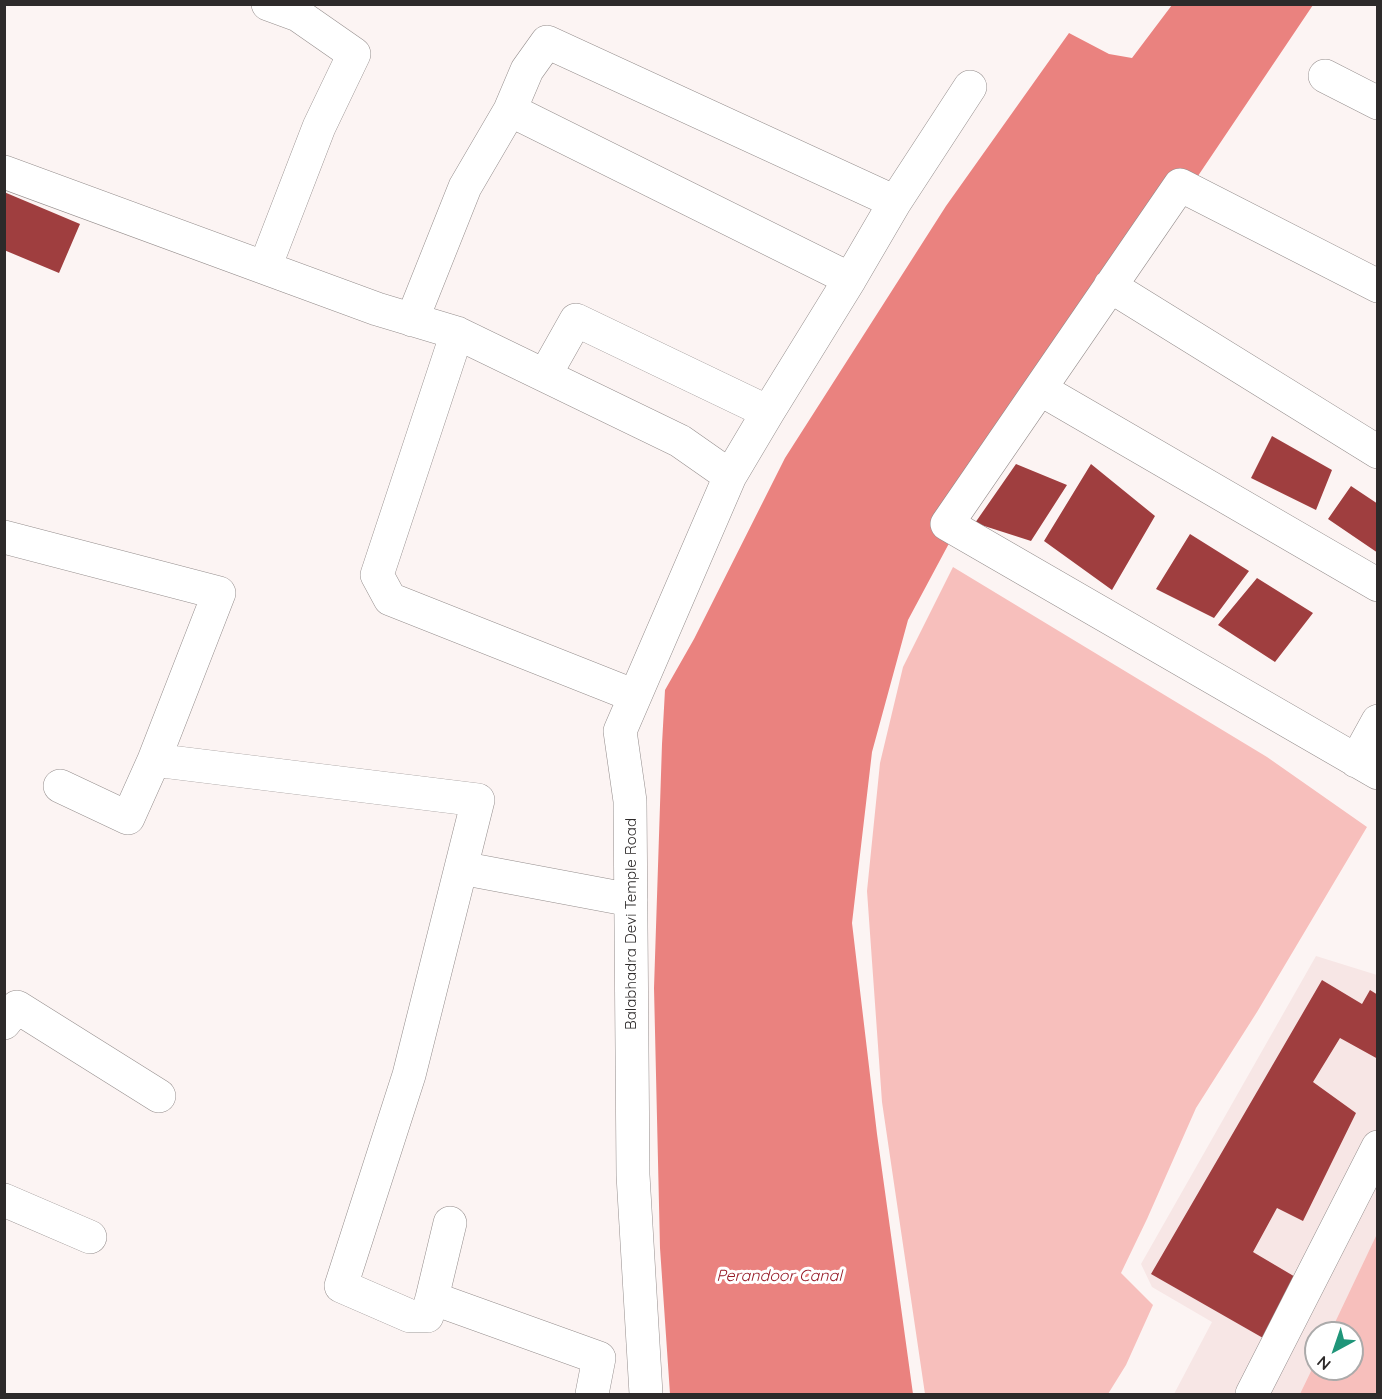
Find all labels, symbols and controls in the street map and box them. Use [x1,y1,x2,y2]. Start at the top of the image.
street label: Balabhadra Devi Temple Road [622,818,640,1030]
water label: Perandoor Canal [716,1266,842,1286]
north arrow [1304,1321,1364,1381]
text: N [1313,1352,1335,1375]

